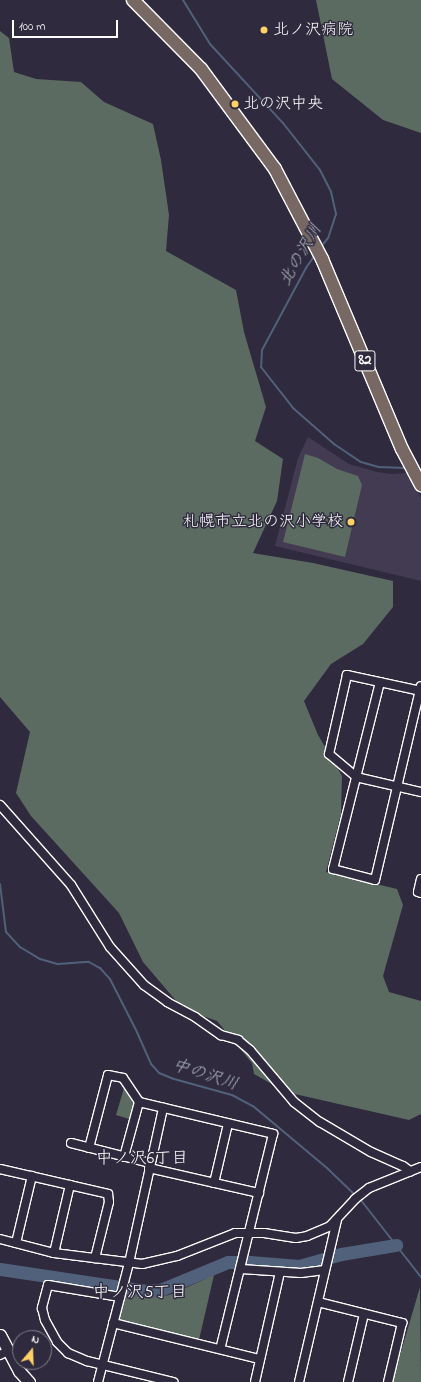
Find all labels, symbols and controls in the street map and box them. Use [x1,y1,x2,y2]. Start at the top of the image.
scale bar [14,12,120,38]
text: 100 m [19,18,46,36]
place label: 北ノ沢病院 [273,20,353,40]
marker: 北ノ沢病院 [258,24,270,36]
place label: 北の沢中央 [243,94,323,114]
marker: 北の沢中央 [230,99,240,109]
water label: 北の沢川 [275,220,327,290]
road number: 82 [354,348,376,374]
place label: 札幌市立北の沢小学校 [183,512,343,532]
marker: 札幌市立北の沢小学校 [346,517,356,527]
water label: 中の沢川 [170,1055,240,1095]
district label: 中ノ沢6丁目 [96,1149,188,1169]
district label: 中ノ沢5丁目 [93,1283,187,1303]
north arrow [12,1330,52,1370]
text: N [29,1331,42,1348]

